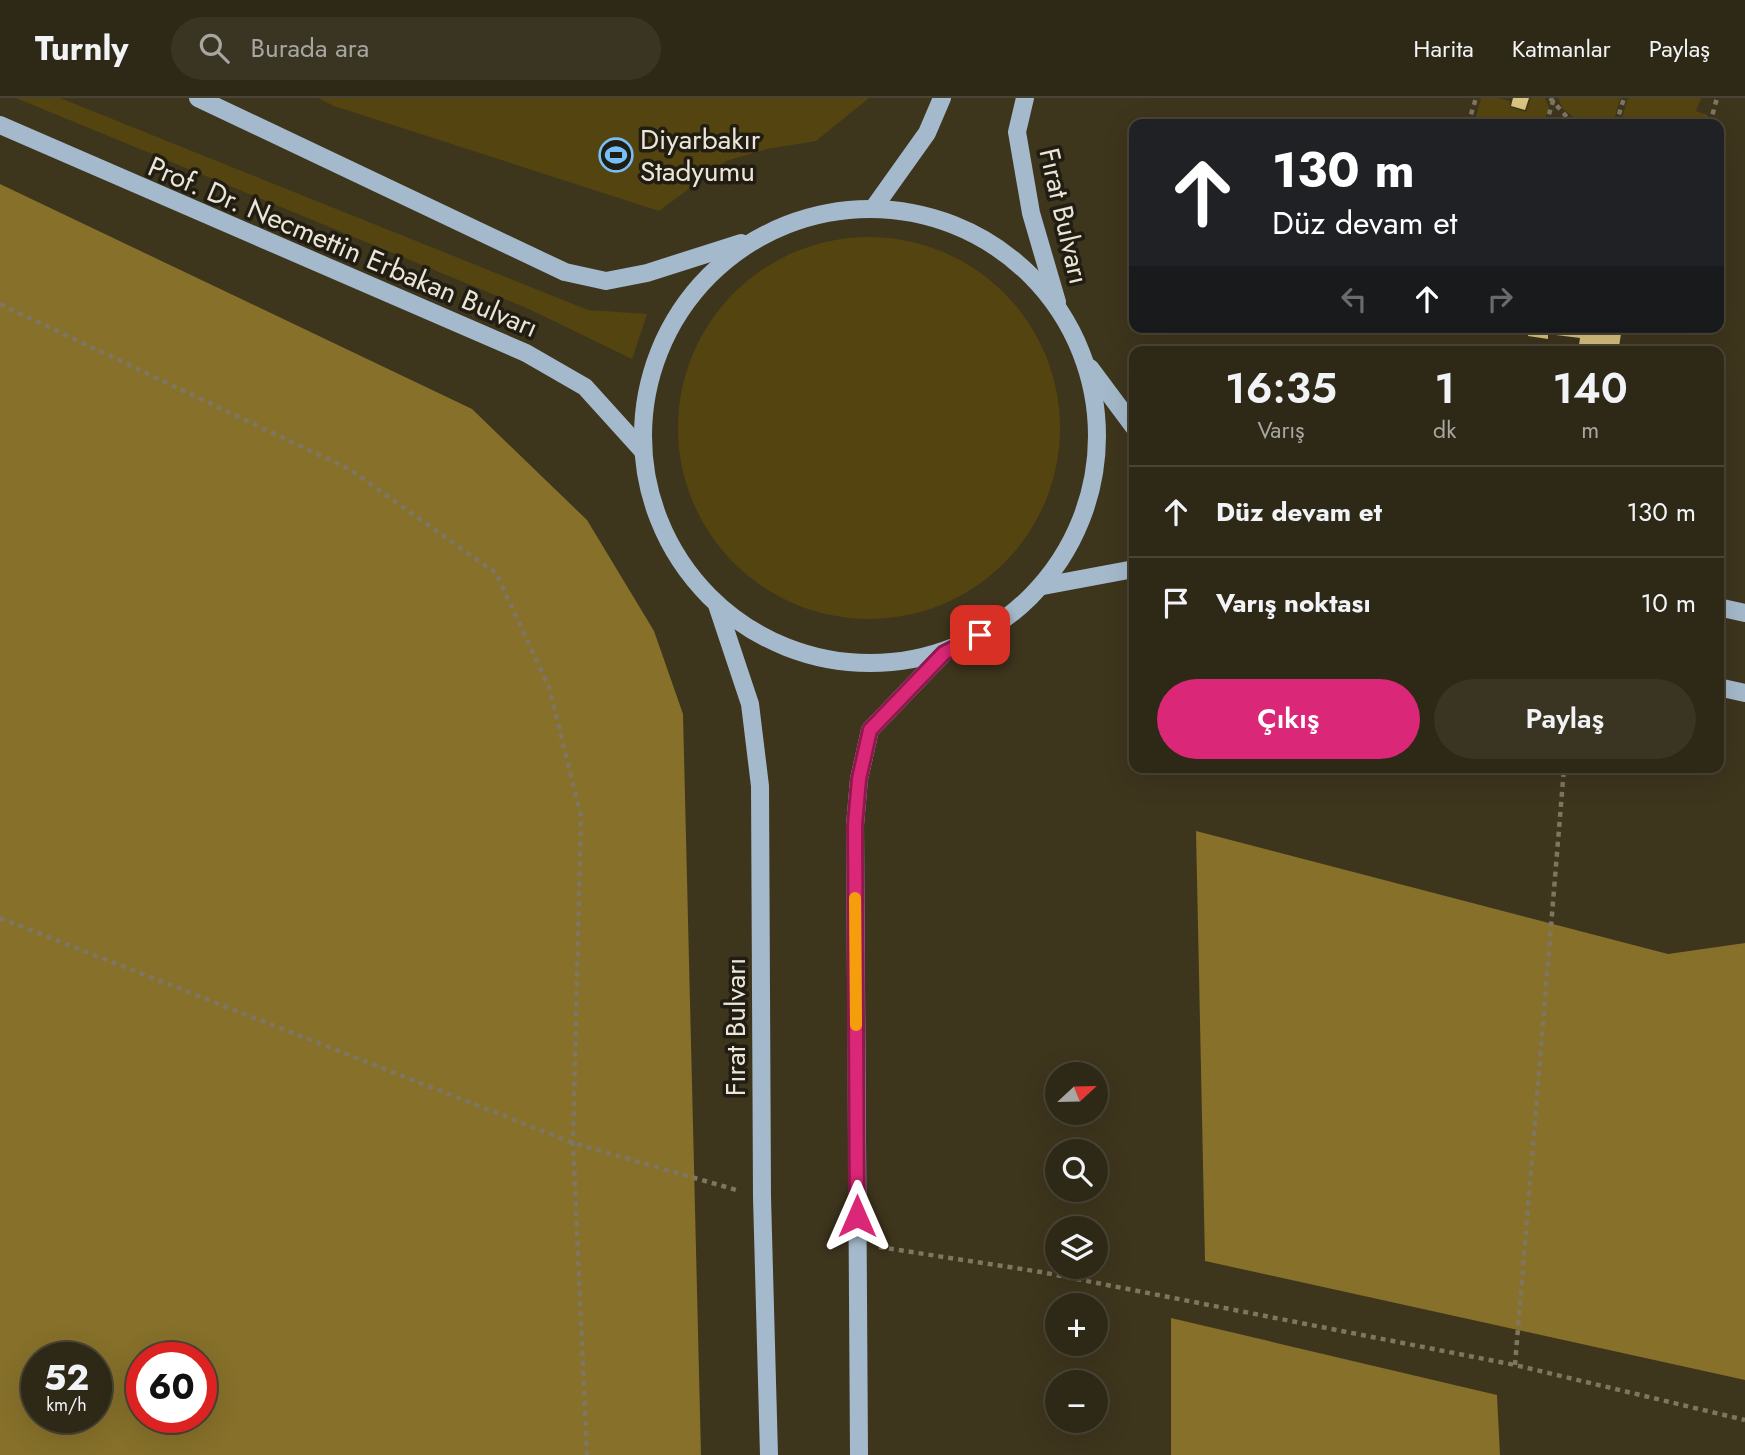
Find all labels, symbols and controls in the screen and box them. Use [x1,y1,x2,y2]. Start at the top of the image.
search box [171,17,661,80]
text: Turnly [35,25,129,72]
icon: search [195,29,233,67]
text: Burada ara [251,29,369,67]
text: Harita [1413,31,1474,66]
text: Katmanlar [1512,31,1611,66]
text: Paylaş [1649,31,1710,66]
place label: Diyarbakır Stadyumu [640,119,761,192]
text: 130 m [1272,135,1415,205]
sports icon: Diyarbakır Stadyumu [597,136,635,174]
street label: Fırat Bulvarı [1028,144,1100,288]
street label: Prof. Dr. Necmettin Erbakan Bulvarı [142,146,544,348]
icon: ahead [1157,147,1248,238]
text: Düz devam et [1272,200,1457,246]
icon: left [1335,280,1373,318]
icon: ahead [1408,280,1446,318]
icon: right [1481,280,1519,318]
text: 16:35 [1225,358,1337,419]
text: 1 [1434,358,1455,419]
text: 140 [1552,358,1628,419]
text: Varış [1257,413,1305,447]
text: dk [1433,413,1456,447]
text: m [1581,413,1599,447]
icon: ahead [1157,493,1195,531]
text: Düz devam et [1216,493,1382,531]
text: 130 m [1626,493,1696,531]
icon: arrive [1157,584,1195,622]
text: Varış noktası [1216,584,1371,622]
text: 10 m [1641,584,1696,622]
pin [950,605,1010,665]
icon: arrive [961,616,999,654]
button: Çıkış [1157,679,1420,759]
button: Paylaş [1434,679,1696,759]
street label: Fırat Bulvarı [715,958,756,1096]
north arrow [1045,1062,1108,1125]
map controls [1045,1062,1108,1433]
button: search [1045,1139,1108,1202]
position arrow [820,1179,894,1253]
button: layers [1045,1216,1108,1279]
button: + [1045,1293,1108,1356]
speed limit sign: 60 [126,1342,217,1433]
text: 52 [44,1353,89,1403]
button: − [1045,1370,1108,1433]
text: km/h [46,1392,87,1418]

